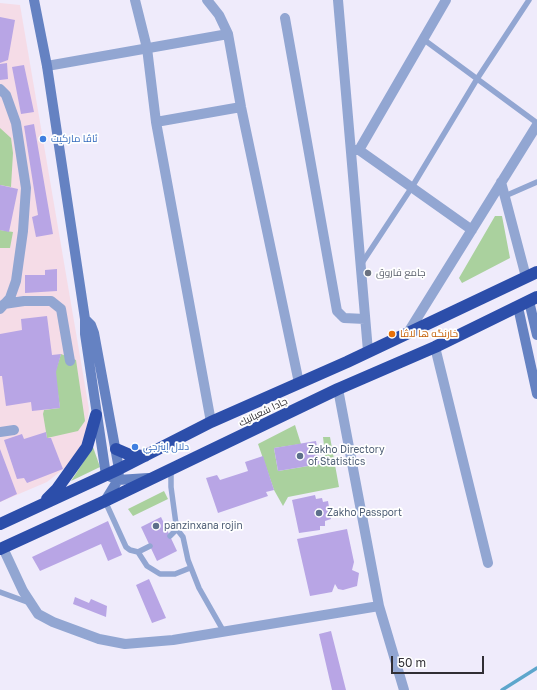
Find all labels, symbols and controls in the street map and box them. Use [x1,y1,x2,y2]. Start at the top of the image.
place label: ئاڤا ماركيت [51,133,97,145]
marker: ئاڤا ماركيت [38,134,48,144]
place label: جامع فاروق [376,267,425,279]
marker: جامع فاروق [363,268,373,278]
place label: خارنگه ها لاڤا [400,328,458,340]
marker: خارنگه ها لاڤا [387,329,397,339]
street label: جادا شعبانيك [237,395,289,429]
place label: دلال إينرجي [143,441,189,453]
marker: دلال إينرجي [130,442,140,452]
place label: Zakho Directory of Statistics [308,444,384,468]
marker: Zakho Directory of Statistics [295,451,305,461]
place label: Zakho Passport [327,507,402,519]
marker: Zakho Passport [314,508,324,518]
place label: panzinxana rojin [164,520,243,532]
marker: panzinxana rojin [151,521,161,531]
scale bar [393,648,486,674]
text: 50 m [398,655,426,670]

